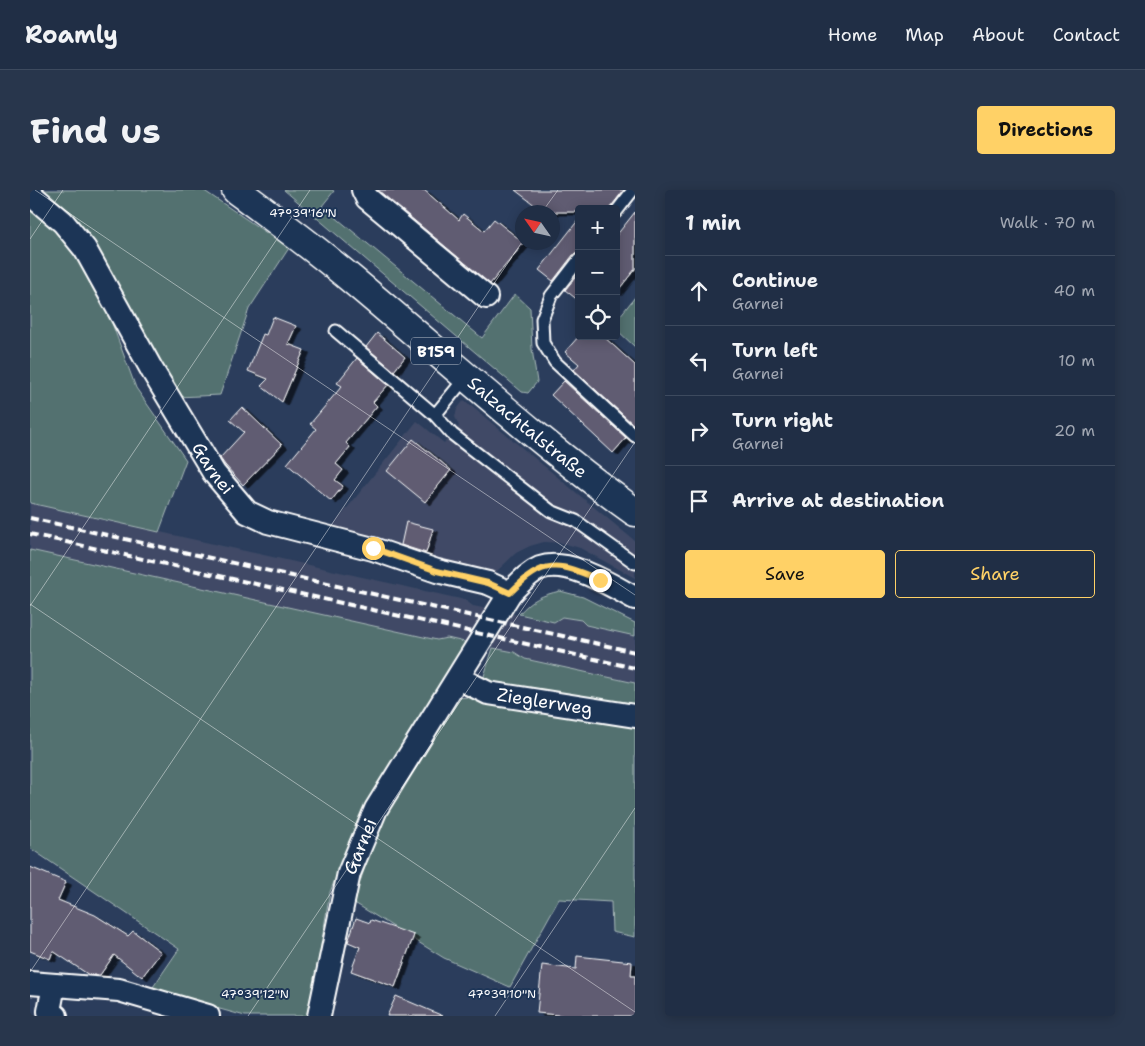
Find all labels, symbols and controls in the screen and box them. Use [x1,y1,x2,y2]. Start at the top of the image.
text: Roamly [25,19,118,51]
text: Home [828,23,877,47]
text: Map [905,23,944,47]
text: About [972,23,1025,47]
text: Contact [1053,23,1120,47]
button: Directions [977,106,1115,154]
text: Find us [30,107,161,154]
text: 47°39'16"N [269,205,337,221]
north arrow [515,205,560,250]
map controls [575,205,620,340]
button: + [575,205,620,250]
text: 1 min [685,209,741,237]
text: Walk · 70 m [1000,212,1095,233]
button: − [575,250,620,295]
text: Continue [732,268,818,293]
icon: ahead [685,277,713,305]
text: 40 m [1053,280,1095,301]
text: Garnei [732,293,784,314]
button: locate [575,295,620,340]
road number: B159 [411,338,461,365]
text: Turn left [732,338,818,363]
icon: left [685,347,713,375]
text: 10 m [1058,350,1095,371]
text: Garnei [732,363,784,384]
street label: Salzachtalstraße [462,371,592,484]
text: Turn right [732,408,833,433]
icon: right [685,417,713,445]
text: 20 m [1054,420,1095,441]
text: Garnei [732,433,784,454]
street label: Garnei [186,438,239,500]
icon: arrive [685,487,713,515]
text: Arrive at destination [732,488,944,513]
route start [362,537,385,560]
button: Save [685,550,885,598]
button: Share [895,550,1095,598]
route end [589,569,612,592]
street label: Zieglerweg [495,683,594,721]
street label: Garnei [338,815,383,878]
text: 47°39'12"N [221,986,289,1002]
text: 47°39'10"N [468,986,536,1002]

